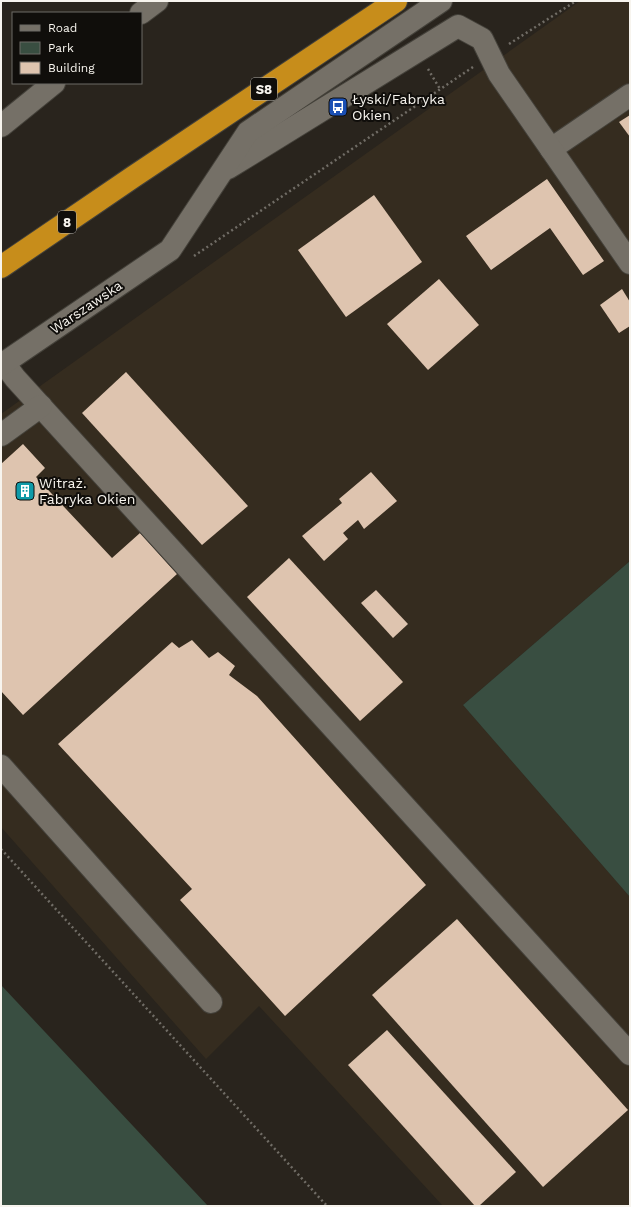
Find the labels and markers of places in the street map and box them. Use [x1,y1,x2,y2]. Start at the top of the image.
place label: Łyski/Fabryka Okien [352,91,445,123]
bus stop icon: Łyski/Fabryka Okien [327,96,349,118]
place label: Witraż. Fabryka Okien [39,475,135,507]
building icon: Witraż. Fabryka Okien [14,480,36,502]

